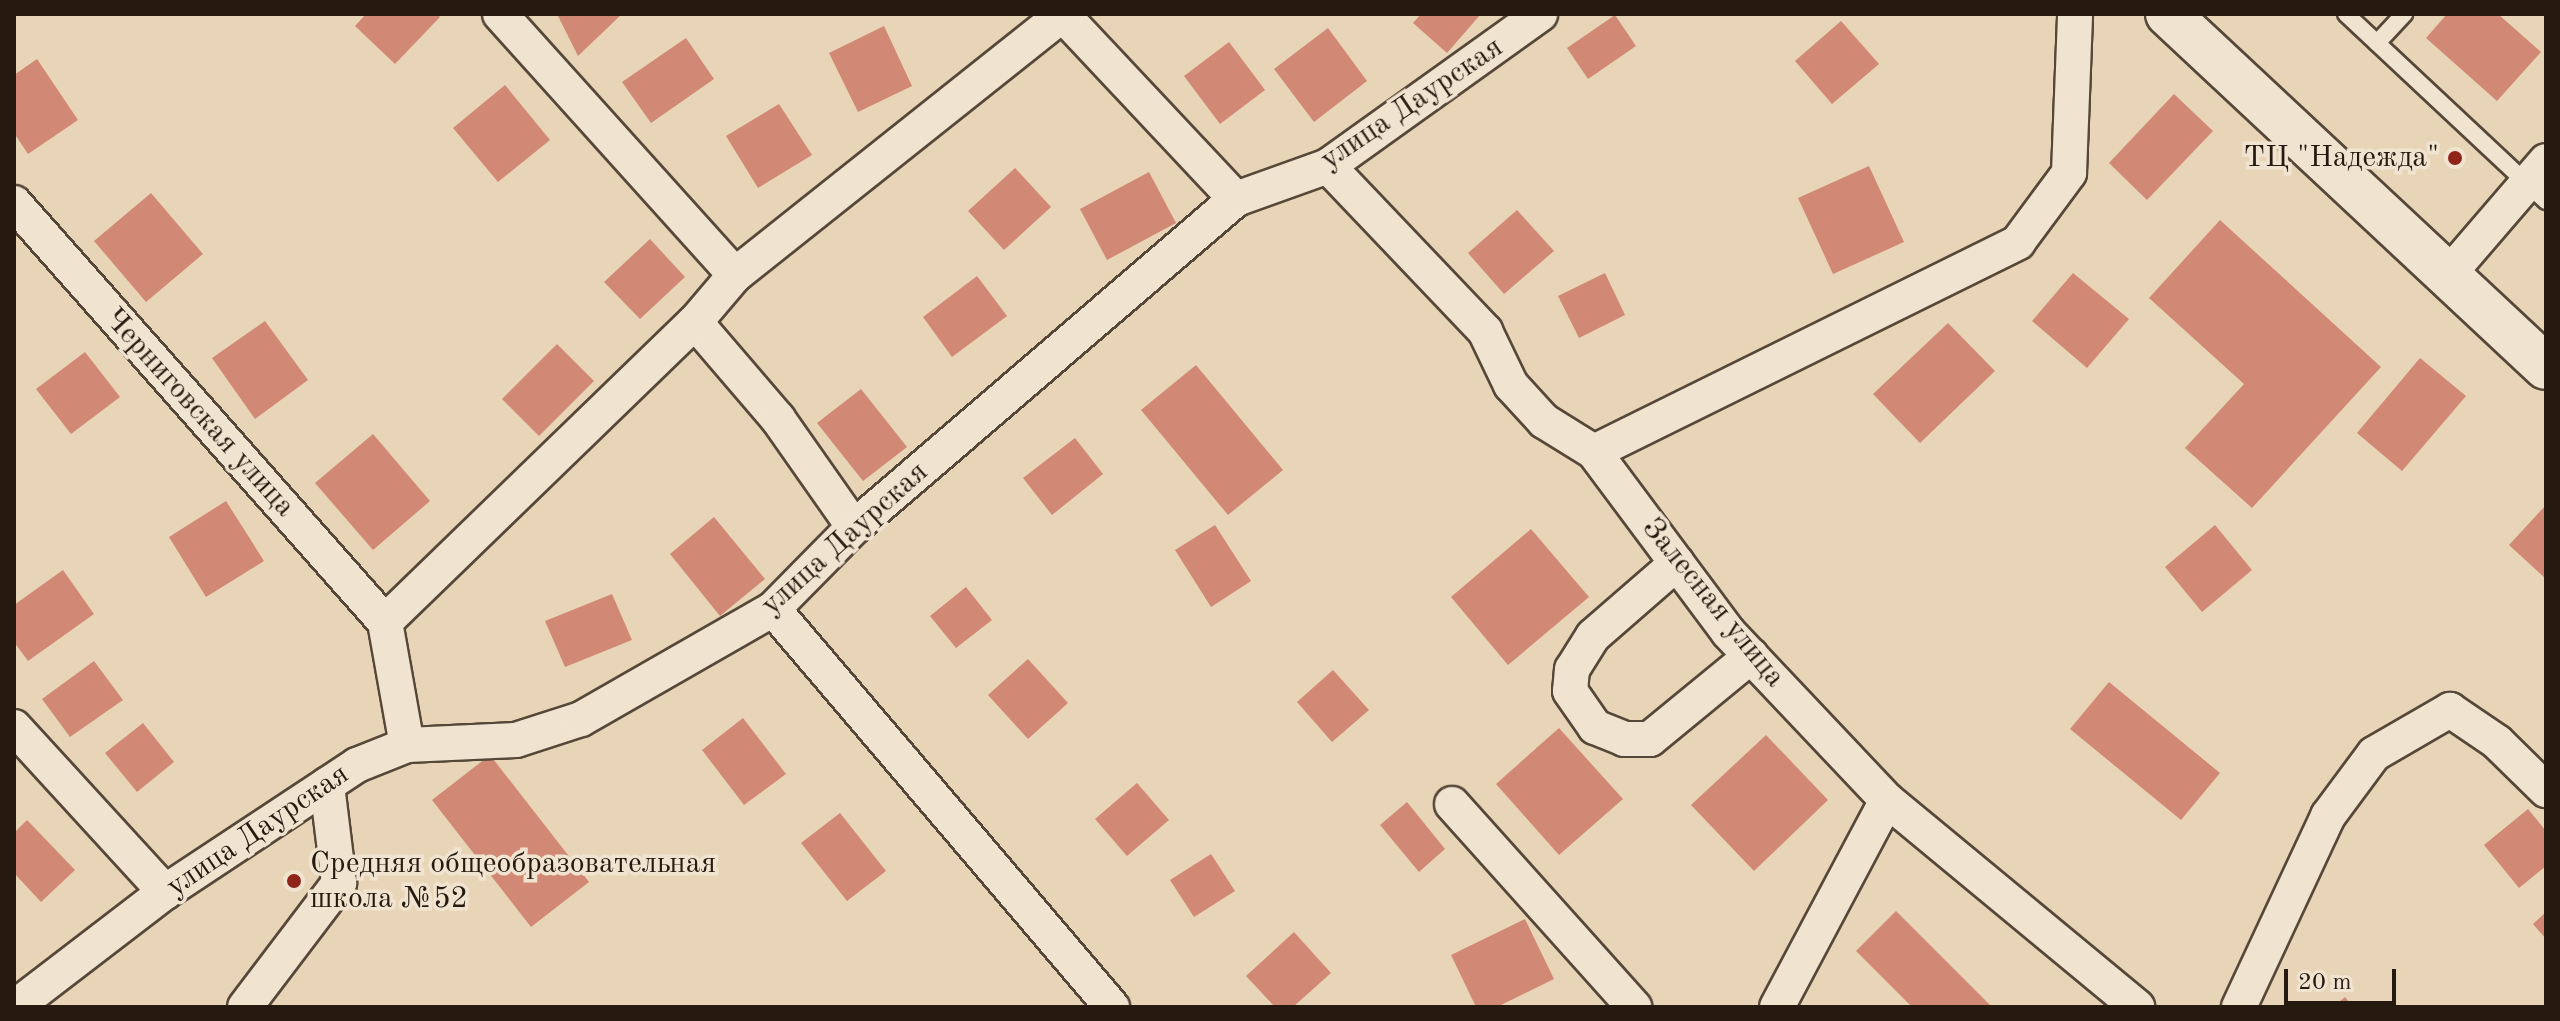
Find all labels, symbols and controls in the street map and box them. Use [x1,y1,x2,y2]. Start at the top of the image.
street label: улица Даурская [1314,30,1510,178]
place label: ТЦ "Надежда" [2244,140,2439,176]
marker: ТЦ "Надежда" [2446,149,2464,167]
street label: Черниговская улица [96,301,302,525]
street label: улица Даурская [754,455,936,623]
street label: Залесная улица [1634,511,1792,695]
street label: улица Даурская [160,757,356,905]
place label: Средняя общеобразовательная школа №52 [310,846,716,916]
marker: Средняя общеобразовательная школа №52 [285,872,303,890]
scale bar [2288,953,2400,1003]
text: 20 m [2298,971,2352,995]

